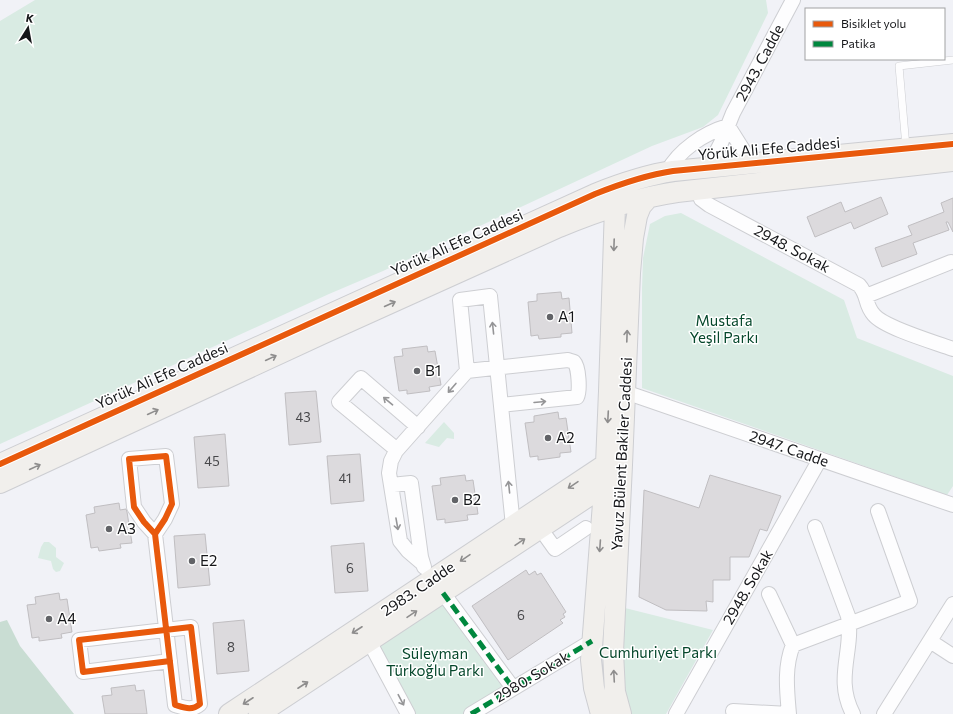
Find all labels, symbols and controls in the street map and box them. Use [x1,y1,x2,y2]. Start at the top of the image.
north arrow [8,8,48,48]
legend [805,8,945,60]
text: K [25,11,35,25]
text: Bisiklet yolu [841,16,906,30]
street label: 2943. Cadde [731,21,787,104]
text: Patika [841,36,876,50]
street label: Yörük Ali Efe Caddesi [697,133,841,163]
street label: Yörük Ali Efe Caddesi [388,205,525,279]
street label: 2948. Sokak [751,221,834,276]
one-way arrow [610,238,617,251]
one-way arrow [383,300,395,307]
place label: A1 [558,307,575,325]
park label: Mustafa Yeşil Parkı [690,311,758,346]
marker: A1 [545,312,555,322]
one-way arrow [490,322,497,335]
one-way arrow [624,330,631,343]
street label: Yörük Ali Efe Caddesi [93,338,230,412]
one-way arrow [265,354,277,361]
street label: Yavuz Bülent Bakiler Caddesi [607,357,635,551]
place label: B1 [425,361,441,379]
marker: B1 [412,366,422,376]
one-way arrow [448,383,457,393]
one-way arrow [383,397,394,406]
one-way arrow [533,398,546,405]
one-way arrow [147,408,159,415]
house number: 43 [295,409,311,425]
one-way arrow [604,410,612,423]
street label: 2947. Cadde [747,426,831,470]
place label: A2 [556,428,575,446]
marker: A2 [543,433,553,443]
house number: 45 [204,453,220,469]
one-way arrow [29,463,41,470]
house number: 41 [339,470,351,486]
one-way arrow [506,481,513,494]
one-way arrow [568,481,579,489]
place label: B2 [463,490,481,508]
marker: B2 [450,495,460,505]
one-way arrow [393,517,401,530]
place label: A3 [117,519,136,537]
marker: A3 [104,524,114,534]
one-way arrow [514,537,526,545]
one-way arrow [596,539,603,552]
street label: 2948. Sokak [718,546,776,627]
place label: E2 [200,551,217,569]
one-way arrow [460,554,471,562]
marker: E2 [187,556,197,566]
street label: 2983. Cadde [377,557,458,619]
house number: 6 [346,560,354,576]
house number: 6 [517,607,525,623]
place label: A4 [57,609,76,627]
one-way arrow [406,609,418,617]
marker: A4 [44,614,54,624]
one-way arrow [352,626,363,634]
house number: 8 [227,639,235,655]
park label: Cumhuriyet Parkı [599,643,717,661]
park label: Süleyman Türkoğlu Parkı [386,644,484,679]
street label: 2980. Sokak [491,647,572,706]
one-way arrow [610,670,617,683]
one-way arrow [297,681,308,689]
one-way arrow [397,694,405,706]
one-way arrow [243,697,254,706]

